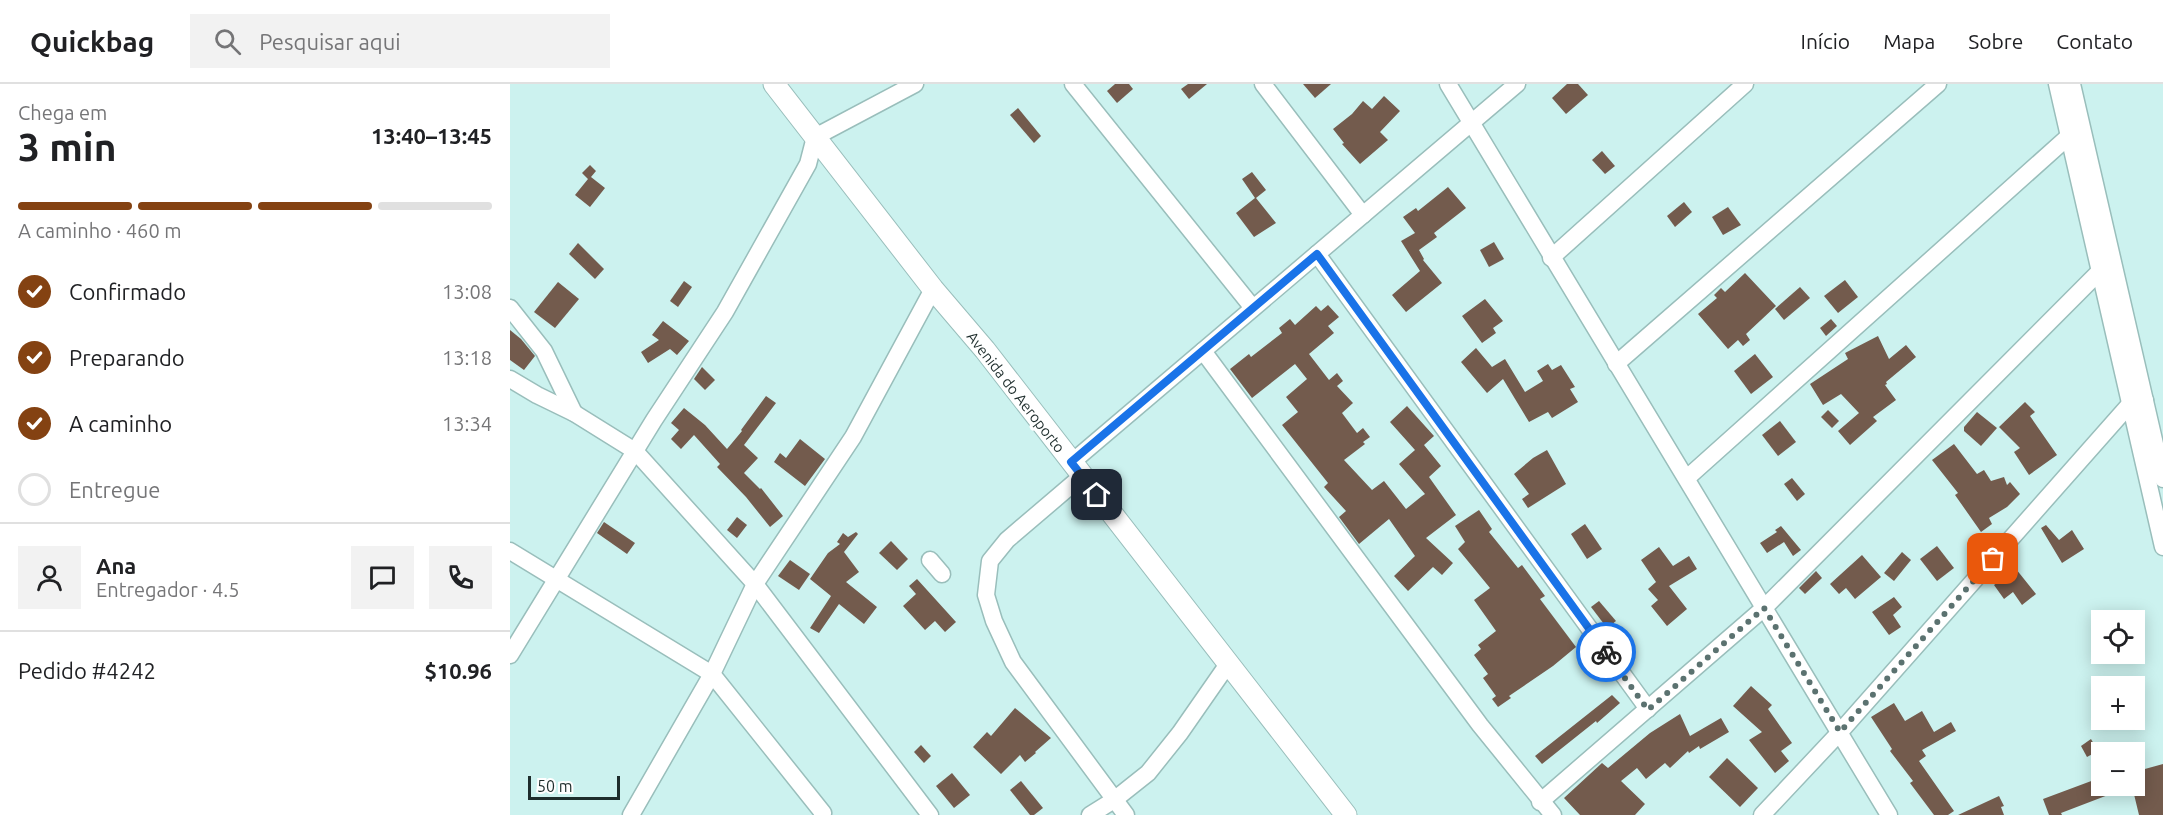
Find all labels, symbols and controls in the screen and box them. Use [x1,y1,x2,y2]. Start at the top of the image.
search box [190,14,610,68]
icon: search [211,25,244,58]
text: Quickbag [30,26,154,57]
text: Pesquisar aqui [259,29,401,54]
text: Início [1801,29,1850,53]
text: Mapa [1883,29,1935,53]
text: Sobre [1968,29,2023,53]
text: Contato [2056,29,2133,53]
text: Chega em [18,101,107,124]
text: 13:40–13:45 [371,123,492,148]
text: 3 min [18,125,117,168]
text: A caminho · 460 m [18,219,182,242]
icon: check [18,275,51,308]
text: Confirmado [69,279,186,304]
text: 13:08 [442,280,492,303]
street label: Avenida do Aeroporto [964,328,1068,456]
icon: check [18,341,51,374]
text: Preparando [69,345,185,370]
text: 13:18 [442,346,492,369]
icon: check [18,407,51,440]
text: A caminho [69,411,172,436]
text: 13:34 [442,412,492,435]
pin [1071,469,1122,520]
text: Entregue [69,477,160,502]
icon: home [1080,478,1113,511]
pin [1967,533,2018,584]
icon: bag [1976,542,2009,575]
button: person [18,546,81,609]
button: chat [351,546,414,609]
button: phone [429,546,492,609]
text: Ana [96,553,136,578]
text: Entregador · 4.5 [96,578,239,601]
map controls [2091,610,2145,796]
button: locate [2091,610,2145,664]
courier [1576,622,1636,682]
icon: bike [1590,636,1623,669]
text: Pedido #4242 [18,658,156,683]
text: $10.96 [425,658,492,683]
button: + [2091,676,2145,730]
button: − [2091,742,2145,796]
scale bar [528,773,620,800]
text: 50 m [537,777,573,795]

